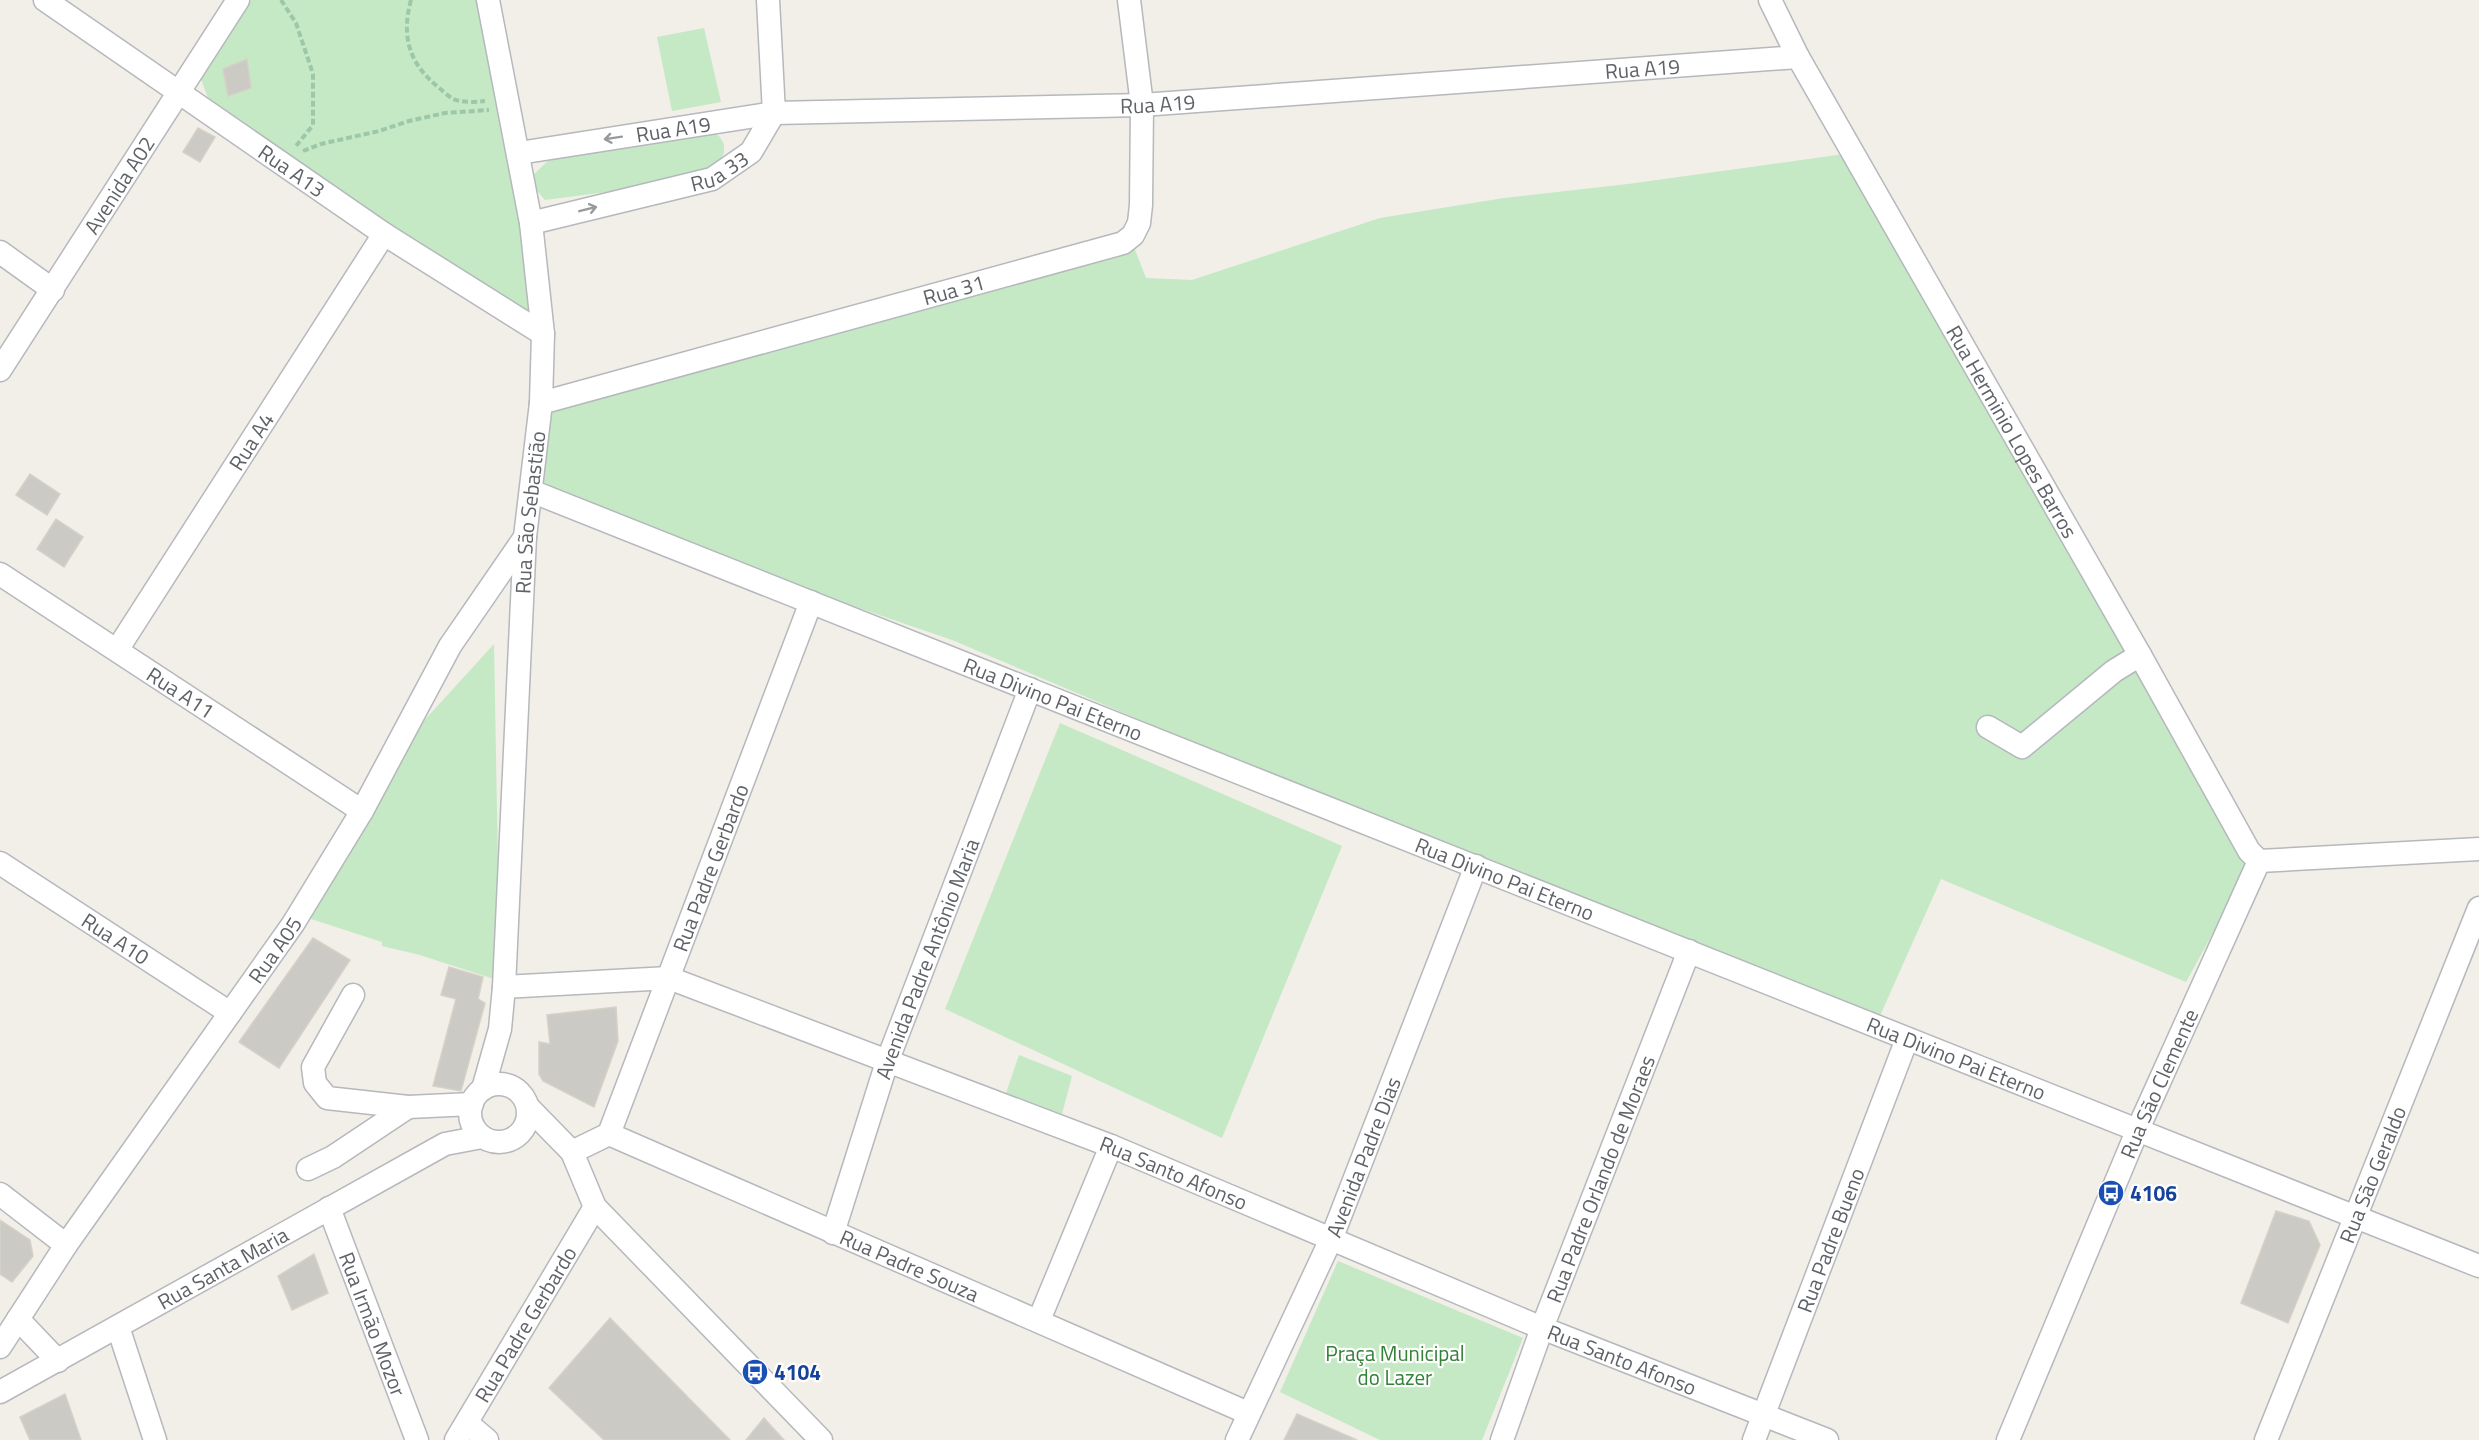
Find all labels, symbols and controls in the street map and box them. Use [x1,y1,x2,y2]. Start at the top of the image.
street label: Rua A19 [1604,50,1681,87]
street label: Rua A19 [1120,85,1196,121]
street label: Rua A19 [633,107,713,150]
street label: Avenida A02 [76,130,162,240]
one-way arrow [603,133,623,144]
street label: Rua A13 [252,136,332,205]
street label: Rua 33 [687,142,755,200]
one-way arrow [578,203,597,215]
street label: Rua 31 [919,266,988,313]
street label: Rua Herminio Lopes Barros [1939,319,2086,544]
street label: Rua A4 [220,406,282,477]
street label: Rua São Sebastião [506,429,554,595]
street label: Rua Divino Pai Eterno [959,649,1148,749]
street label: Rua A11 [140,658,221,726]
street label: Rua Padre Gerbardo [664,779,757,956]
street label: Rua Divino Pai Eterno [1410,828,1599,928]
street label: Avenida Padre Antônio Maria [867,833,987,1083]
street label: Rua A10 [75,904,156,972]
street label: Rua A05 [240,911,310,990]
street label: Rua São Clemente [2111,1003,2206,1163]
street label: Rua Divino Pai Eterno [1862,1008,2051,1108]
street label: Rua Padre Orlando de Moraes [1537,1050,1663,1307]
street label: Avenida Padre Dias [1317,1072,1409,1242]
street label: Rua São Geraldo [2330,1101,2414,1248]
street label: Rua Santo Afonso [1095,1127,1252,1218]
street label: Rua Padre Bueno [1788,1163,1872,1317]
place label: 4106 [2130,1177,2177,1209]
bus stop icon: 4106 [2096,1178,2126,1208]
street label: Rua Santa Maria [151,1218,294,1317]
street label: Rua Padre Souza [835,1221,985,1310]
street label: Rua Padre Gerbardo [466,1240,584,1408]
street label: Rua Irmão Mozor [331,1247,415,1401]
street label: Rua Santo Afonso [1543,1316,1701,1403]
park label: Praça Municipal do Lazer [1325,1337,1465,1393]
place label: 4104 [774,1356,821,1388]
bus stop icon: 4104 [740,1357,770,1387]

